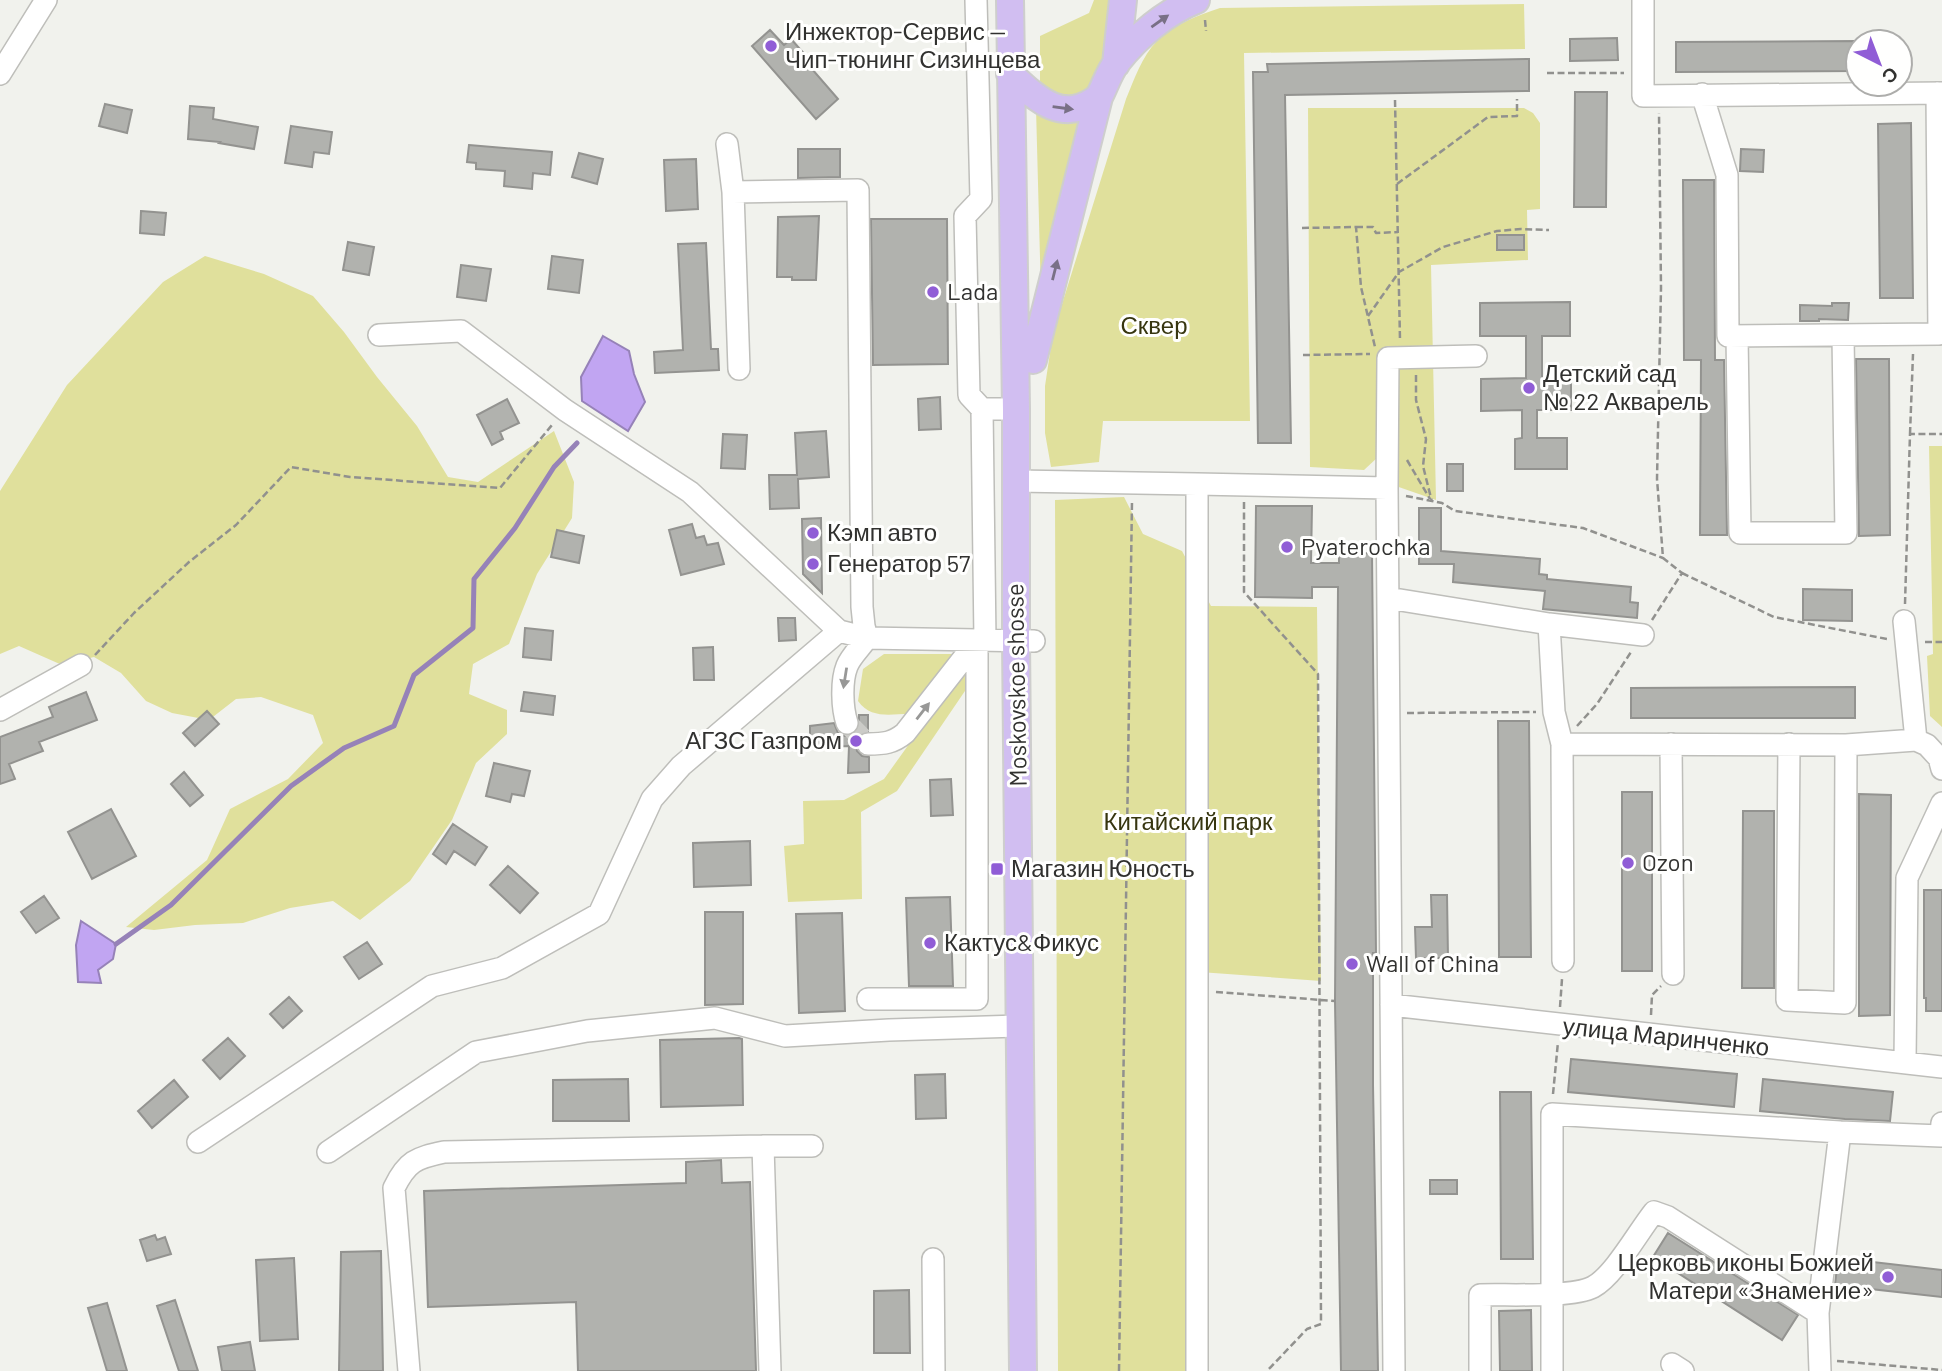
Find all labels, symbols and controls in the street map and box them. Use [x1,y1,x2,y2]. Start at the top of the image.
one-way arrow [1151,15,1169,29]
place label: Инжектор-Сервис — Чип-тюнинг Сизинцева [785,16,1041,73]
north arrow [1844,28,1914,98]
marker: Инжектор-Сервис — Чип-тюнинг Сизинцева [763,38,779,54]
text: С [1878,63,1904,89]
one-way arrow [1052,102,1074,113]
one-way arrow [1050,259,1061,281]
place label: Lada [947,276,998,305]
marker: Lada [925,284,941,300]
park label: Сквер [1120,310,1188,339]
place label: Детский сад № 22 Акварель [1543,358,1709,415]
marker: Детский сад № 22 Акварель [1521,380,1537,396]
place label: Кэмп авто [827,517,937,546]
marker: Кэмп авто [805,525,821,541]
place label: Pyaterochka [1301,531,1431,560]
marker: Pyaterochka [1279,539,1295,555]
place label: Генератор 57 [827,548,970,577]
marker: Генератор 57 [805,556,821,572]
street label: Moskovskoe shosse [999,583,1032,787]
one-way arrow [839,667,850,689]
one-way arrow [915,702,930,720]
place label: АГЗС Газпром [685,725,842,754]
marker: АГЗС Газпром [848,733,864,749]
park label: Китайский парк [1103,806,1273,835]
place label: Ozon [1642,847,1694,876]
place label: Магазин Юность [1011,853,1195,882]
marker: Ozon [1620,855,1636,871]
marker: Магазин Юность [989,861,1005,877]
place label: Кактус&Фикус [944,927,1099,956]
marker: Кактус&Фикус [922,935,938,951]
place label: Wall of China [1366,948,1499,977]
marker: Wall of China [1344,956,1360,972]
street label: улица Маринченко [1561,1010,1771,1061]
place label: Церковь иконы Божией Матери «Знамение» [1618,1247,1874,1304]
marker: Церковь иконы Божией Матери «Знамение» [1880,1269,1896,1285]

